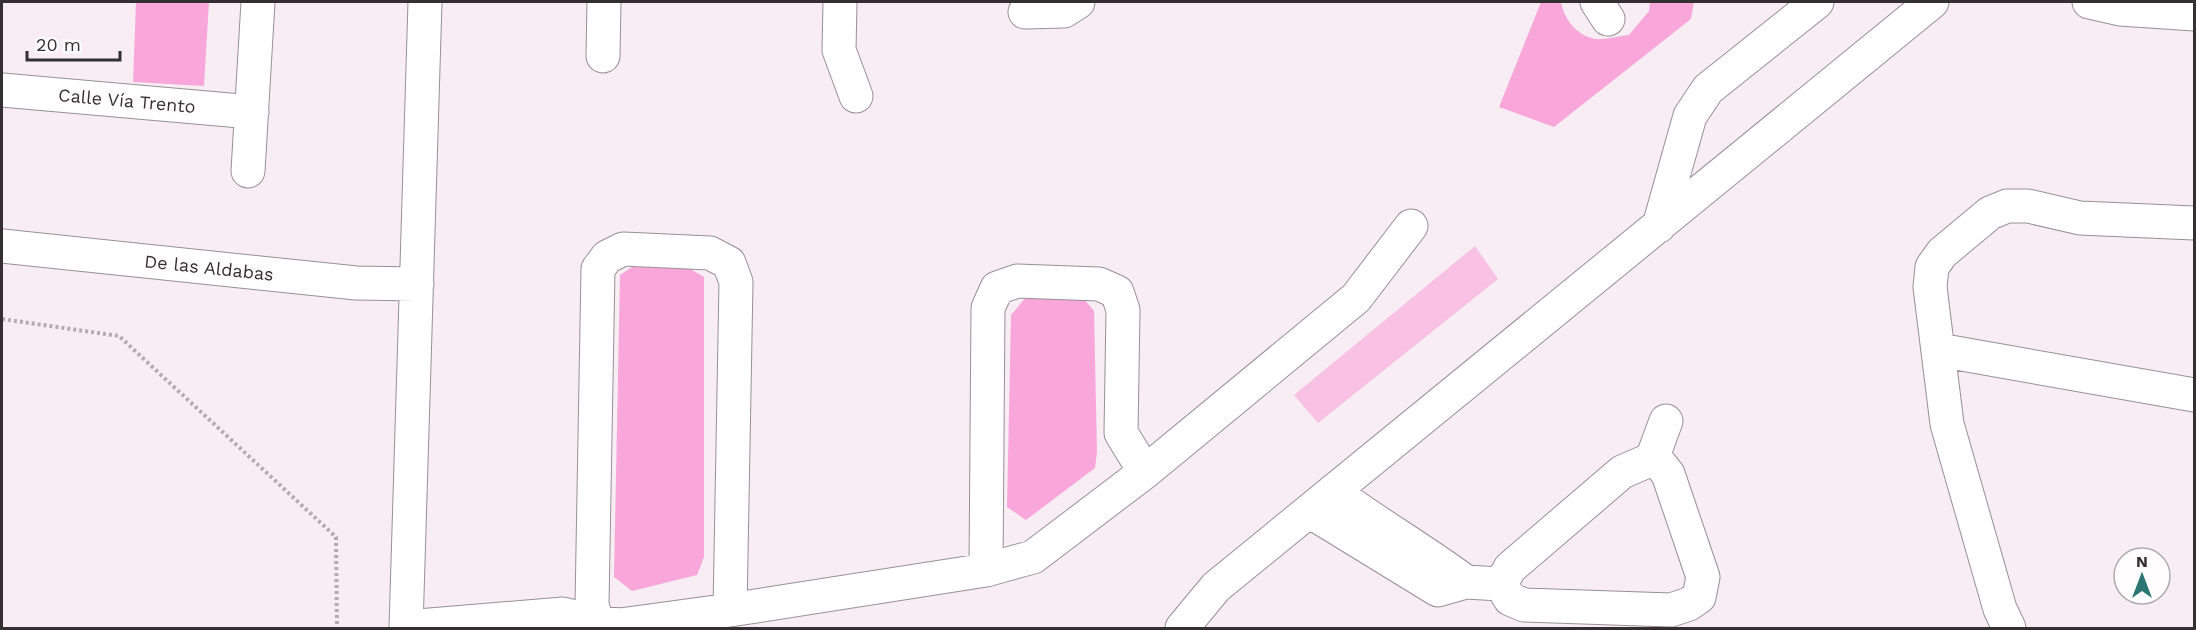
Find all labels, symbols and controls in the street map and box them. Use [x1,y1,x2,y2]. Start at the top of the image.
scale bar [27,24,120,62]
text: 20 m [36,34,81,55]
street label: Calle Vía Trento [57,84,197,117]
street label: De las Aldabas [143,250,275,285]
north arrow [2112,546,2172,606]
text: N [2136,552,2148,571]

